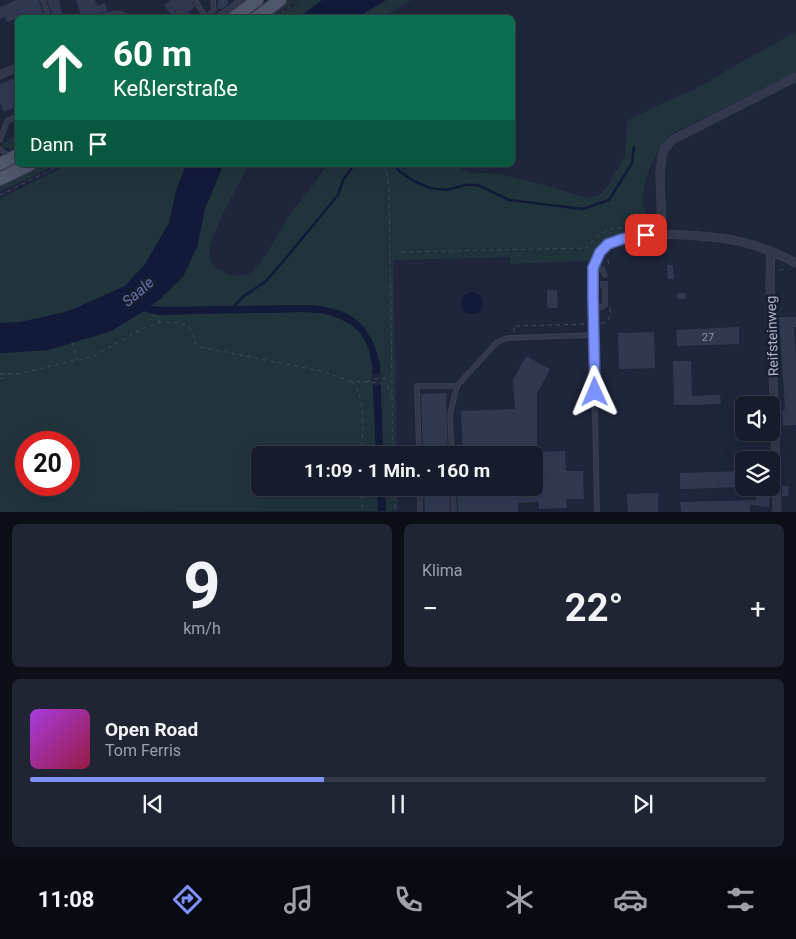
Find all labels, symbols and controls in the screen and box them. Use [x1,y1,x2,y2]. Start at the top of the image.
text: 60 m [113,34,192,75]
icon: ahead [30,35,95,100]
text: Keßlerstraße [113,76,238,101]
icon: arrive [84,130,112,158]
text: Dann [30,133,74,156]
pin [625,214,667,256]
icon: arrive [632,221,660,249]
water label: Saale [119,273,158,311]
street label: Reifsteinweg [763,295,781,377]
house number: 27 [702,331,714,344]
position arrow [568,365,620,417]
map controls [735,396,780,496]
button: sound [735,396,780,441]
speed limit sign: 20 [15,431,80,496]
button: layers [735,451,780,496]
text: 11:09 · 1 Min. · 160 m [304,459,490,482]
text: 9 [183,548,221,624]
text: Klima [422,561,463,580]
text: 22° [565,586,623,630]
text: − [422,592,438,625]
text: + [750,592,766,625]
text: km/h [183,619,221,638]
text: Open Road [105,718,198,741]
text: Tom Ferris [105,741,181,760]
icon: previous [139,790,167,818]
icon: pause [384,790,412,818]
icon: next [629,790,657,818]
icon: directions [170,882,205,917]
icon: music [281,882,316,917]
icon: phone [391,882,426,917]
icon: climate [502,882,537,917]
icon: car [613,882,648,917]
icon: filters [723,882,758,917]
text: 11:08 [38,887,94,912]

